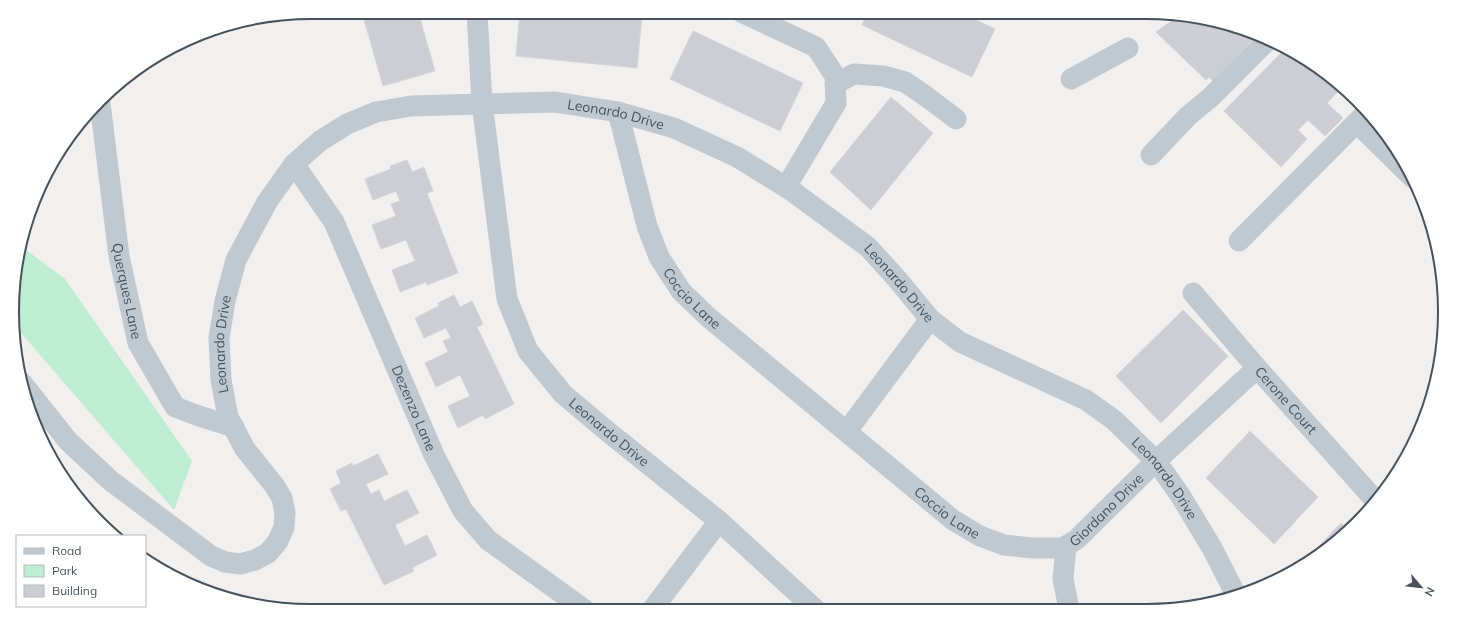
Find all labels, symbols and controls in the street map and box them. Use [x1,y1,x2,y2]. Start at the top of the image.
street label: Leonardo Drive [566,95,666,134]
street label: Leonardo Drive [860,240,938,326]
street label: Querques Lane [108,242,146,341]
street label: Coccio Lane [659,264,725,333]
street label: Leonardo Drive [210,293,235,395]
street label: Dezenzo Lane [388,362,440,454]
street label: Cerone Court [1251,363,1321,438]
street label: Leonardo Drive [565,394,653,470]
street label: Leonardo Drive [1128,433,1202,523]
street label: Giordano Drive [1066,470,1147,551]
street label: Coccio Lane [910,483,983,543]
legend [16,535,146,607]
text: Road [52,543,81,558]
text: Park [52,563,78,578]
north arrow [1401,567,1441,607]
text: Building [52,583,97,598]
text: N [1422,585,1438,599]

